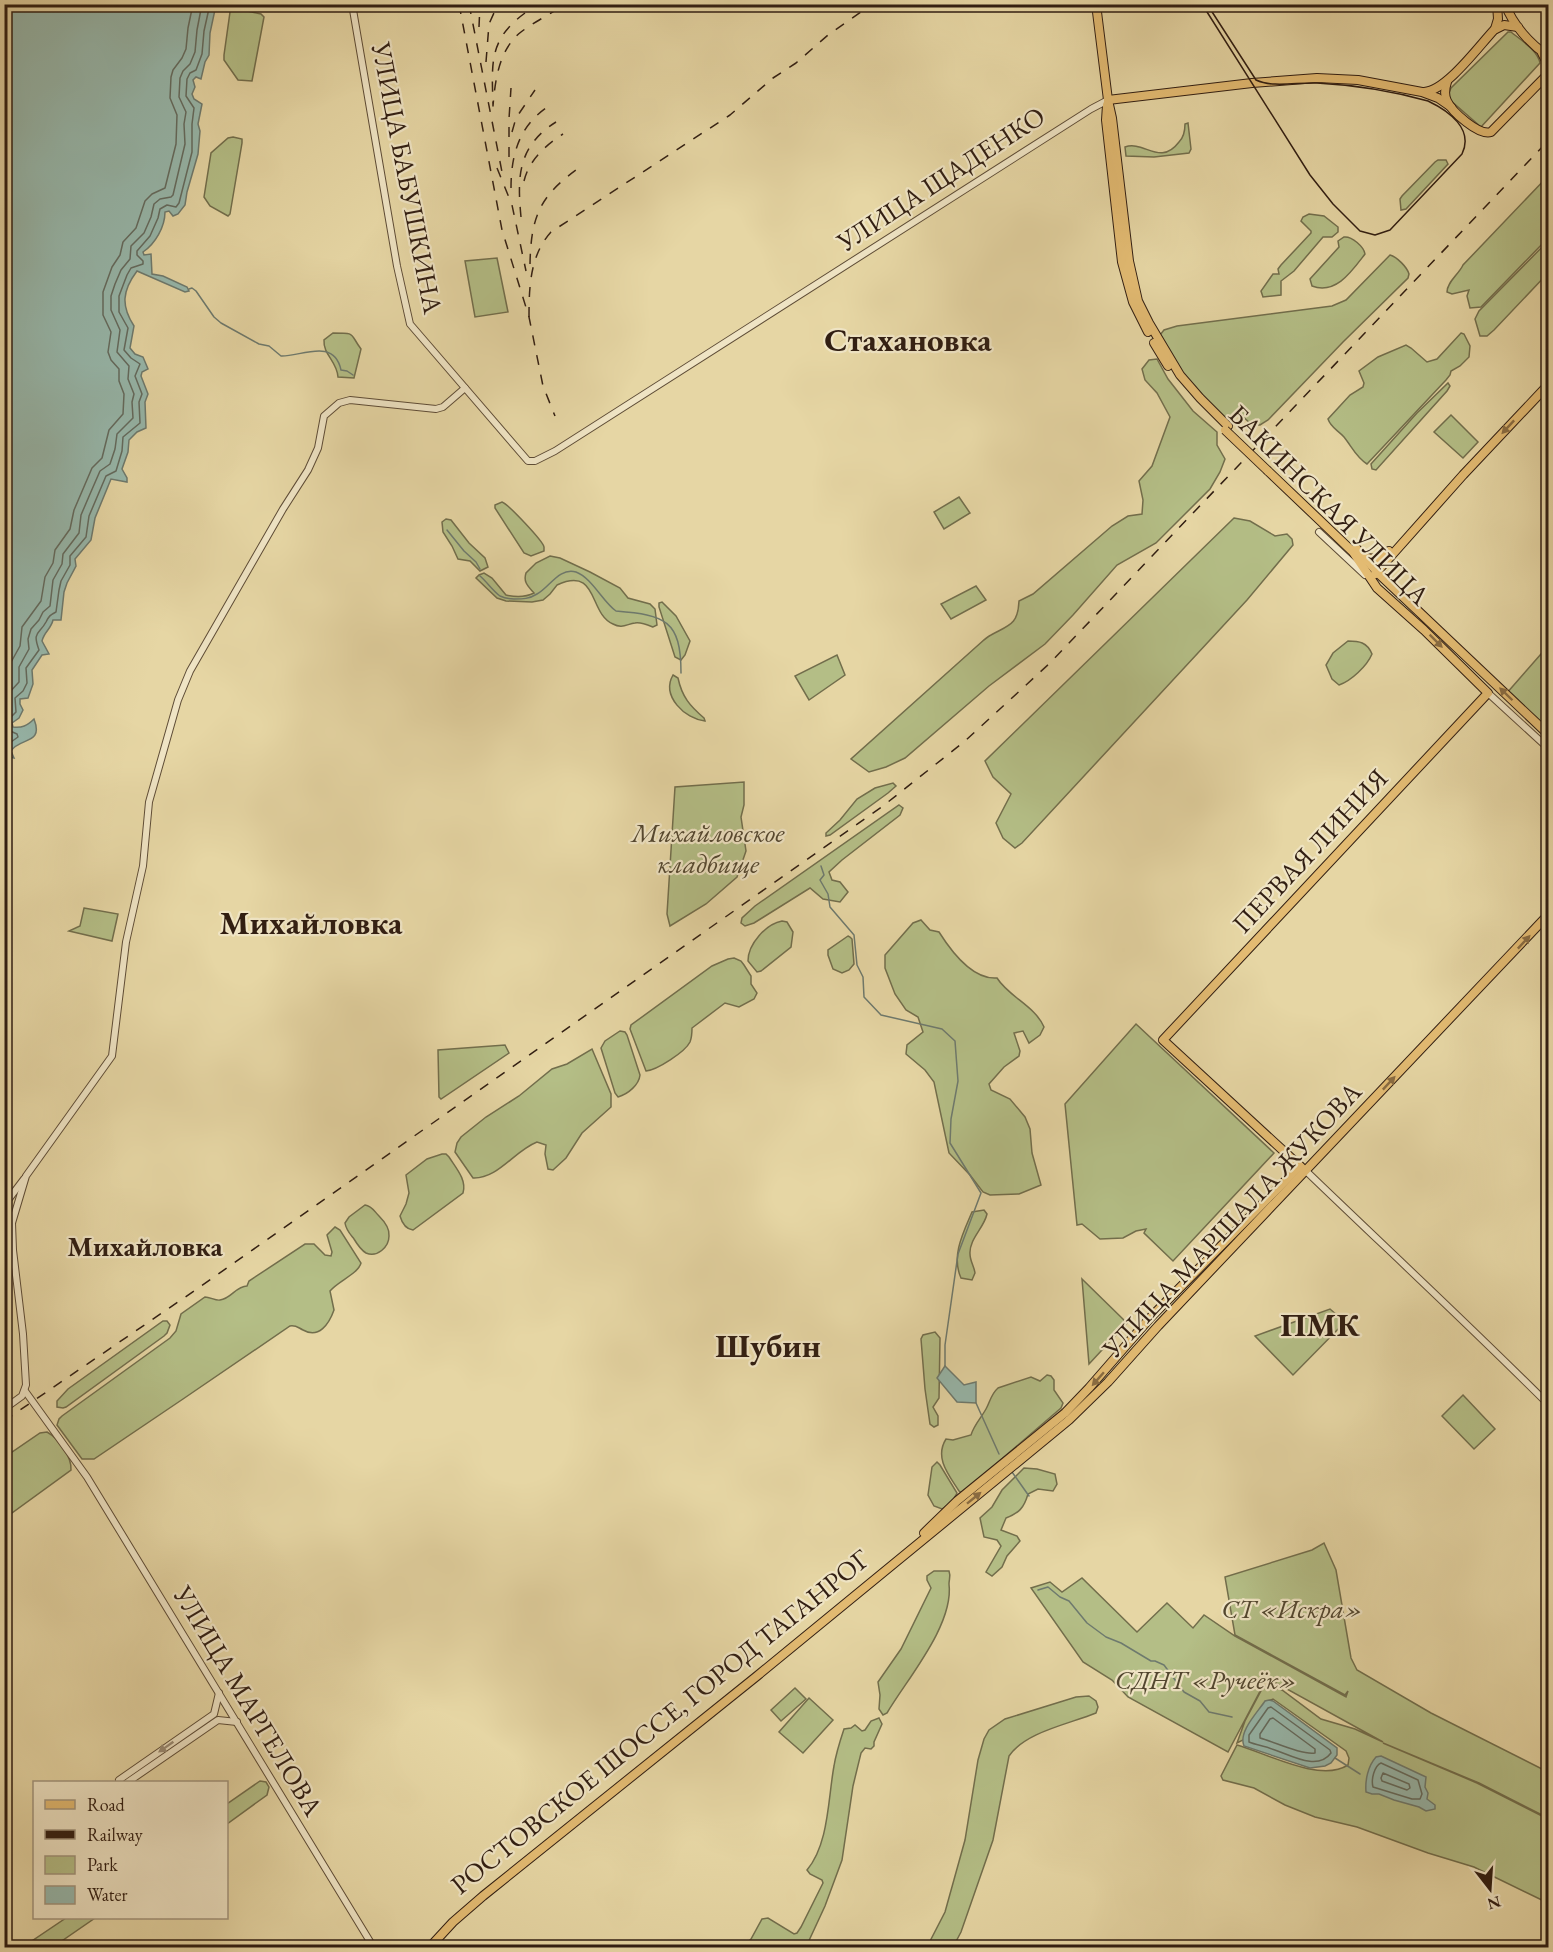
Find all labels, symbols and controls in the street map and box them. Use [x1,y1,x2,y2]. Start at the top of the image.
street label: УЛИЦА БАБУШКИНА [364,38,451,317]
street label: УЛИЦА ЩАДЕНКО [829,98,1051,259]
district label: Стахановка [824,318,992,361]
street label: БАКИНСКАЯ УЛИЦА [1221,397,1437,613]
one-way arrow [1501,420,1515,435]
one-way arrow [1429,634,1443,648]
one-way arrow [1499,687,1514,701]
street label: ПЕРВАЯ ЛИНИЯ [1224,761,1395,941]
park label: Михайловское кладбище [630,815,785,881]
district label: Михайловка [219,901,403,944]
one-way arrow [1516,935,1530,949]
street label: УЛИЦА МАРШАЛА ЖУКОВА [1094,1074,1369,1366]
one-way arrow [1382,1076,1395,1091]
district label: Михайловка [67,1228,223,1264]
district label: ПМК [1280,1303,1361,1346]
district label: Шубин [715,1324,821,1367]
one-way arrow [1091,1371,1104,1386]
one-way arrow [966,1493,981,1505]
street label: РОСТОВСКОЕ ШОССЕ, ГОРОД ТАГАНРОГ [443,1542,876,1902]
street label: УЛИЦА МАРГЕЛОВА [165,1578,331,1823]
park label: СТ «Искра» [1221,1591,1363,1626]
park label: СДНТ «Ручеёк» [1115,1662,1297,1697]
one-way arrow [159,1741,175,1753]
legend [33,1781,228,1919]
text: Road [87,1793,126,1816]
text: Railway [87,1823,143,1846]
text: Park [87,1853,118,1876]
north arrow [1460,1859,1520,1919]
text: Water [87,1883,128,1906]
text: N [1485,1891,1504,1915]

